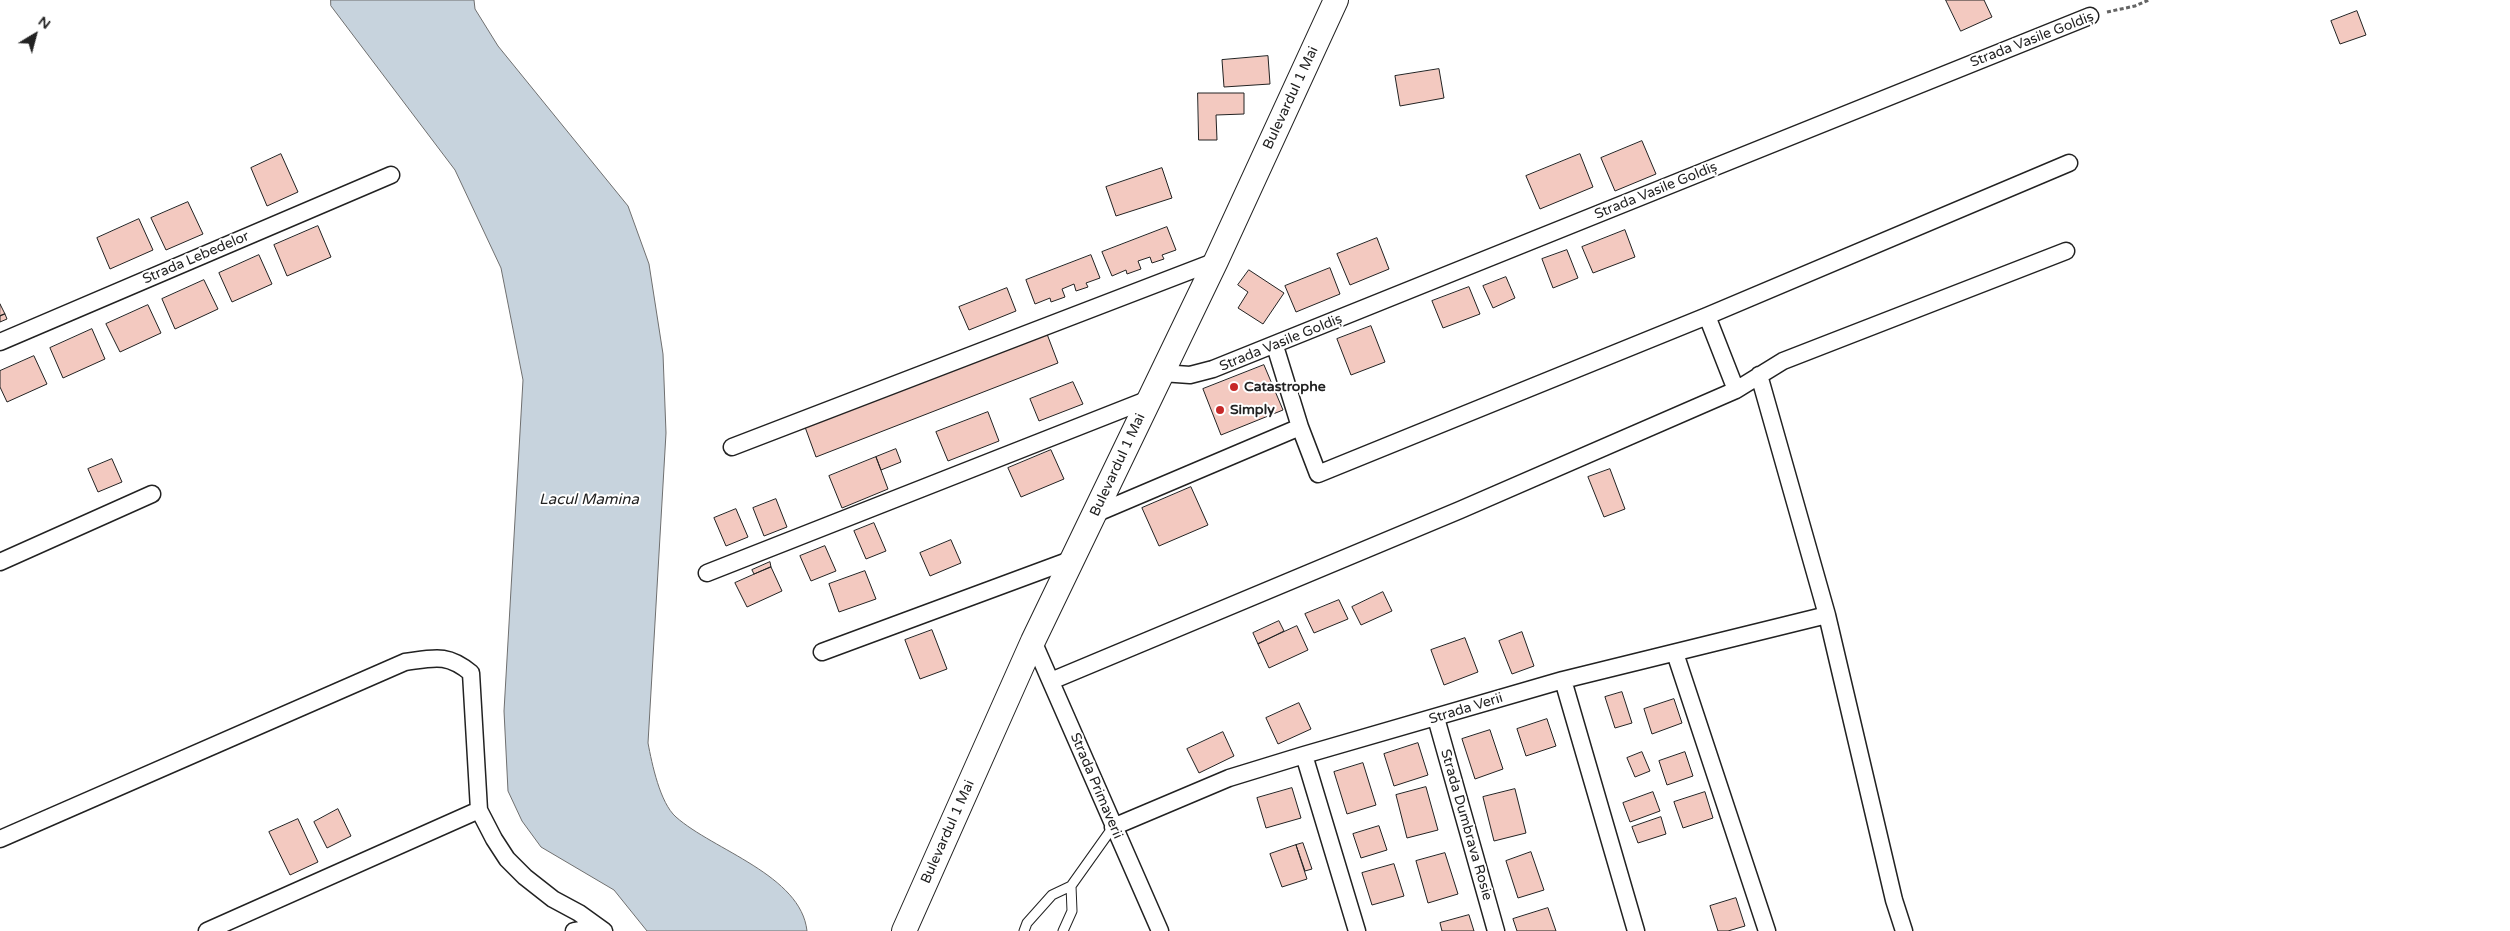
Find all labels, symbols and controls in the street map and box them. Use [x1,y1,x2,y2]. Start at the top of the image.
street label: Strada Vasile Goldiș [1968,9,2096,71]
north arrow [10,10,60,60]
text: N [35,12,54,33]
street label: Bulevardul 1 Mai [1260,44,1322,152]
street label: Strada Vasile Goldiș [1592,159,1720,223]
street label: Strada Lebedelor [140,228,252,288]
street label: Strada Vasile Goldiș [1217,311,1345,375]
place label: Catastrophe [1244,379,1326,395]
marker: Catastrophe [1228,381,1240,393]
place label: Simply [1230,402,1275,418]
marker: Simply [1214,404,1226,416]
street label: Bulevardul 1 Mai [1087,411,1149,519]
water label: Lacul Mamina [539,491,639,509]
street label: Strada Verii [1427,690,1505,728]
street label: Strada Primaverii [1066,730,1126,842]
street label: Strada Dumbrava Rosie [1436,748,1496,902]
street label: Bulevardul 1 Mai [918,778,978,886]

